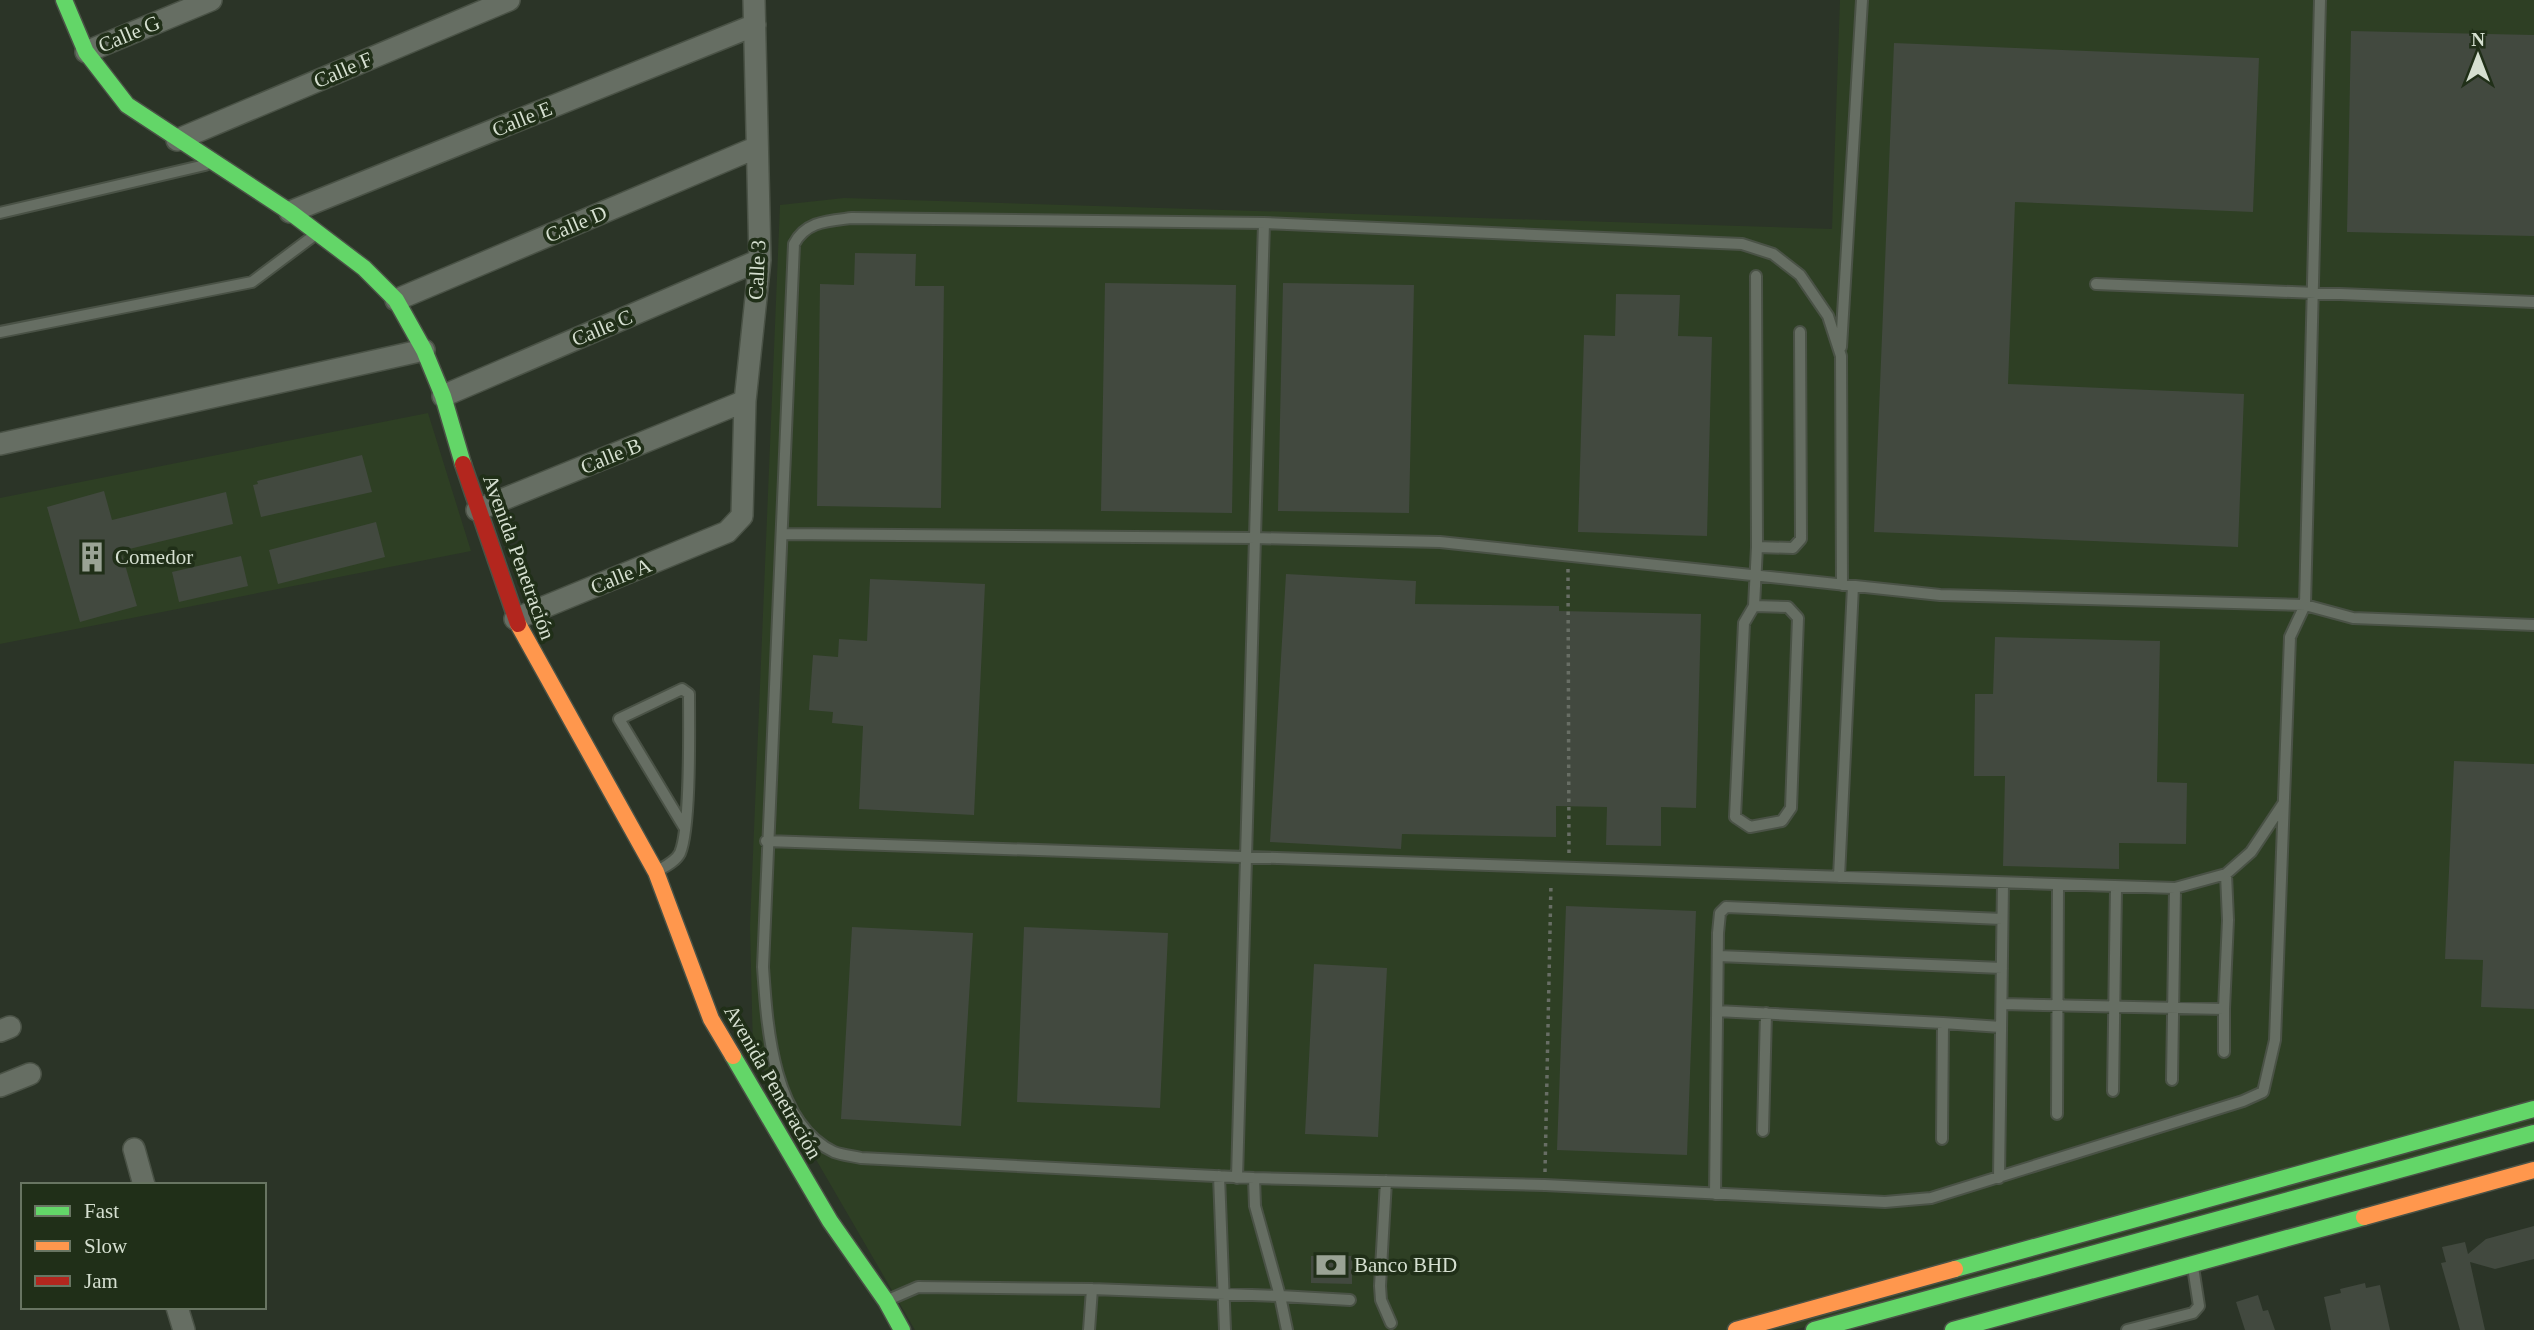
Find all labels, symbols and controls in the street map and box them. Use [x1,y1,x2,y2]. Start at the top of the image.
street label: Calle G [95,10,163,58]
north arrow [2443,21,2513,91]
text: N [2471,29,2485,50]
street label: Calle F [310,47,376,93]
street label: Calle E [489,96,555,142]
street label: Calle D [542,200,610,248]
street label: Calle 3 [743,239,771,301]
street label: Calle C [568,305,636,351]
street label: Calle B [577,433,645,479]
street label: Avenida Penetración [478,471,560,643]
building icon: Comedor [75,540,109,574]
place label: Comedor [115,545,193,569]
street label: Calle A [587,553,656,599]
street label: Avenida Penetración [719,1001,827,1164]
legend [21,1183,266,1309]
text: Fast [84,1199,119,1223]
text: Slow [84,1234,128,1258]
bank icon: Banco BHD [1314,1248,1348,1282]
place label: Banco BHD [1354,1253,1457,1277]
text: Jam [84,1269,118,1293]

